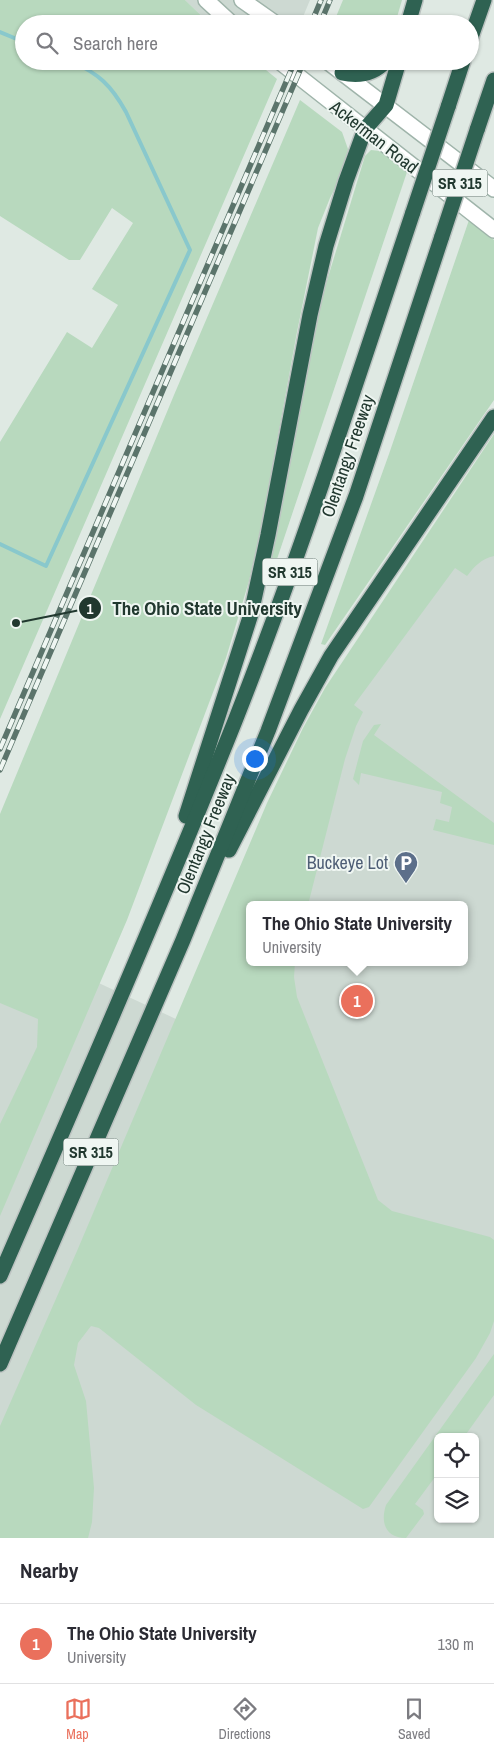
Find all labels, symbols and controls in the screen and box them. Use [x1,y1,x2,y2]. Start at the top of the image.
search box [15,15,479,70]
icon: search [33,29,61,57]
text: Search here [73,30,158,56]
street label: Ackerman Road [324,94,424,179]
road number: SR 315 [432,170,488,197]
street label: Olentangy Freeway [315,391,380,520]
road number: SR 315 [262,558,318,586]
callout: The Ohio State University [77,591,312,625]
text: The Ohio State University [112,595,302,621]
text: 1 [87,598,94,619]
your location [242,746,268,772]
street label: Olentangy Freeway [170,769,241,898]
place label: Buckeye Lot [307,850,388,875]
parking icon: Buckeye Lot [393,850,419,884]
popup [246,901,468,966]
text: The Ohio State University [262,910,452,936]
text: University [262,936,321,958]
pin: 1 [341,982,373,1020]
road number: SR 315 [64,1138,118,1166]
map controls [434,1433,479,1523]
button: locate [434,1433,479,1478]
button: layers [434,1478,479,1523]
text: Nearby [20,1556,78,1585]
text: The Ohio State University [67,1620,257,1646]
text: 1 [32,1633,40,1655]
text: 130 m [438,1633,474,1655]
text: University [67,1646,126,1668]
tab: Map [64,1695,92,1743]
tab: Directions [219,1695,271,1743]
tab: Saved [398,1695,430,1743]

